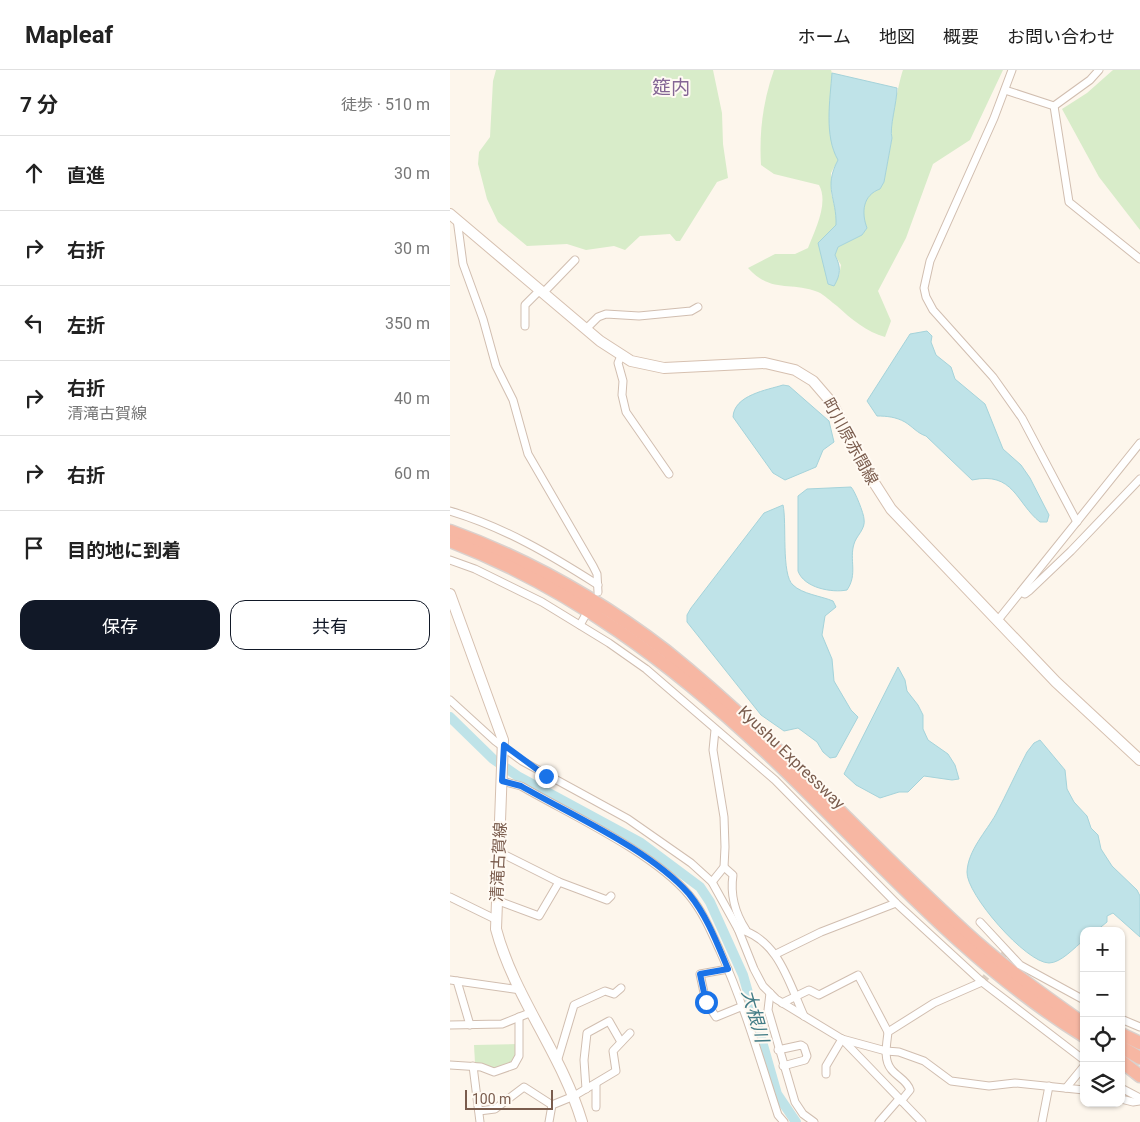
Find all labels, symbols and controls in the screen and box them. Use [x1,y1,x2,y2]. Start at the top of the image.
text: Mapleaf [25,21,113,49]
text: ホーム [798,26,851,47]
text: 地図 [879,26,915,47]
text: 概要 [943,26,979,47]
text: お問い合わせ [1007,26,1115,47]
district label: 筵内 [652,76,690,99]
text: 7 分 [20,93,58,117]
text: 徒歩 · 510 m [341,95,430,114]
icon: ahead [20,159,48,187]
text: 直進 [67,164,105,187]
text: 30 m [394,164,430,183]
icon: right [20,234,48,262]
text: 右折 [67,239,105,262]
text: 30 m [394,239,430,258]
icon: left [20,309,48,337]
text: 左折 [67,314,105,337]
text: 350 m [385,314,430,333]
text: 右折 [67,377,105,400]
icon: right [20,384,48,412]
text: 40 m [394,389,430,408]
street label: 町川原赤間線 [819,395,882,488]
text: 清滝古賀線 [67,404,147,423]
icon: right [20,459,48,487]
text: 右折 [67,464,105,487]
text: 60 m [394,464,430,483]
icon: arrive [20,534,48,562]
text: 目的地に到着 [67,539,181,562]
button: 保存 [20,600,220,650]
button: 共有 [230,600,430,650]
street label: Kyushu Expressway [735,702,849,813]
route end [535,765,558,788]
street label: 清滝古賀線 [487,822,510,902]
map controls [1080,927,1125,1107]
button: + [1080,927,1125,972]
button: − [1080,972,1125,1017]
water label: 大根川 [738,987,774,1047]
route start [695,991,718,1014]
button: locate [1080,1017,1125,1062]
button: layers [1080,1062,1125,1107]
scale bar [465,1087,552,1110]
text: 100 m [472,1091,511,1107]

